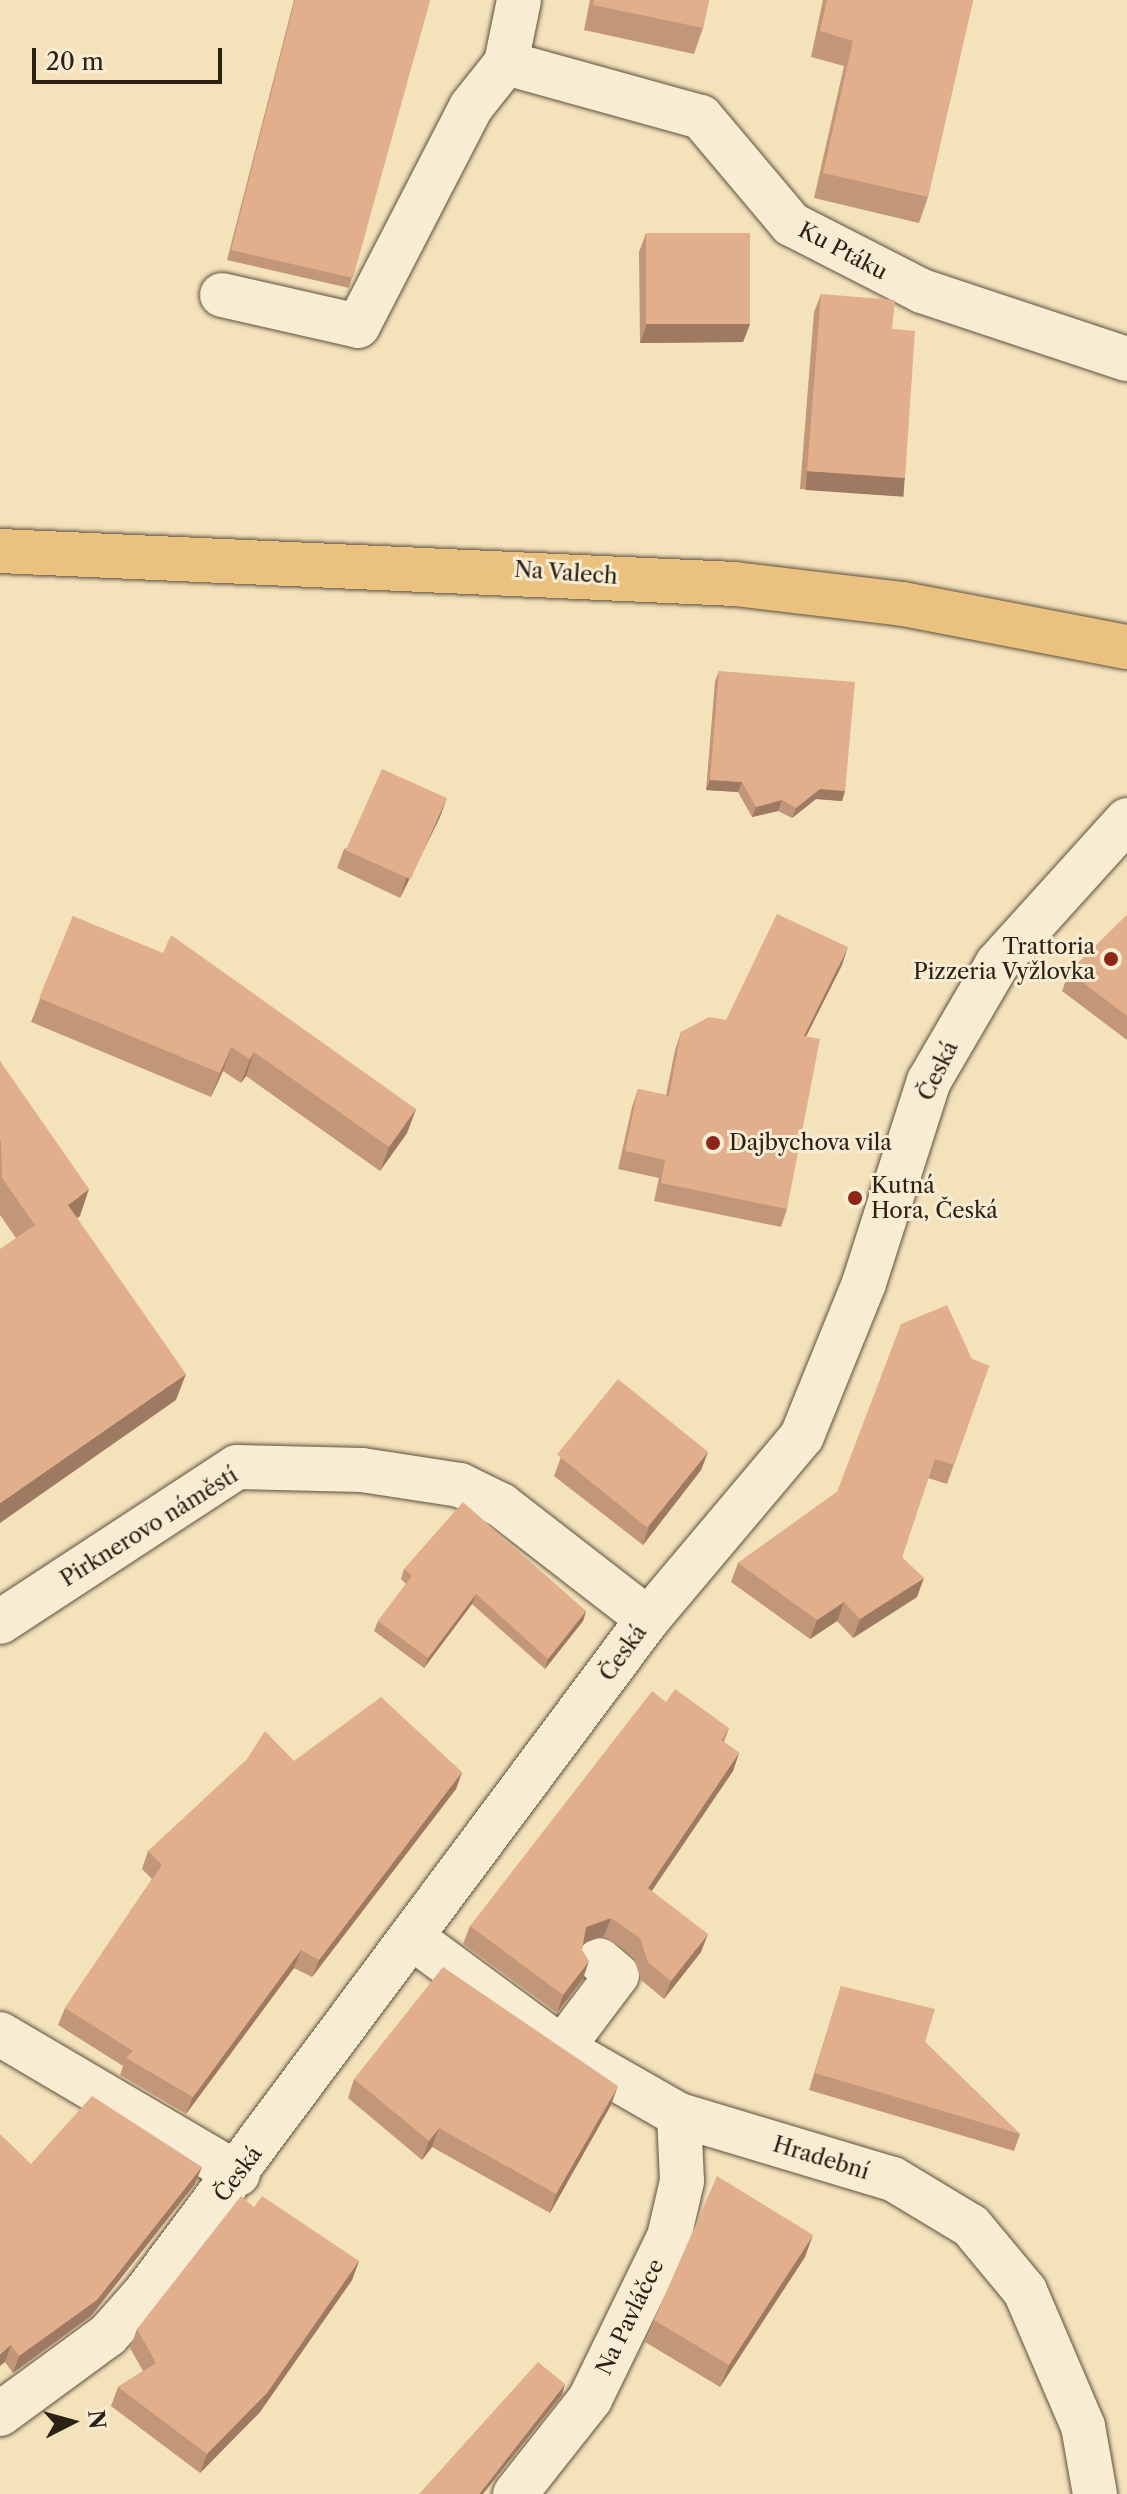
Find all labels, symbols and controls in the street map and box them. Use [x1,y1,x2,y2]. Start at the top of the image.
scale bar [36,32,226,82]
text: 20 m [46,47,104,76]
street label: Ku Ptáku [794,217,892,285]
street label: Na Valech [513,556,619,590]
place label: Trattoria Pizzeria Vyžlovka [912,933,1095,984]
marker: Trattoria Pizzeria Vyžlovka [1102,950,1120,968]
street label: Česká [912,1037,964,1105]
place label: Dajbychova vila [729,1130,893,1156]
marker: Dajbychova vila [704,1134,722,1152]
place label: Kutná Hora, Česká [871,1172,998,1224]
marker: Kutná Hora, Česká [846,1189,864,1207]
street label: Pirknerovo náměstí [56,1462,242,1592]
street label: Česká [594,1620,652,1686]
street label: Hradební [770,2131,872,2185]
street label: Česká [209,2141,267,2207]
street label: Na Pavláčce [591,2255,669,2379]
north arrow [32,2382,112,2462]
text: N [82,2409,111,2430]

